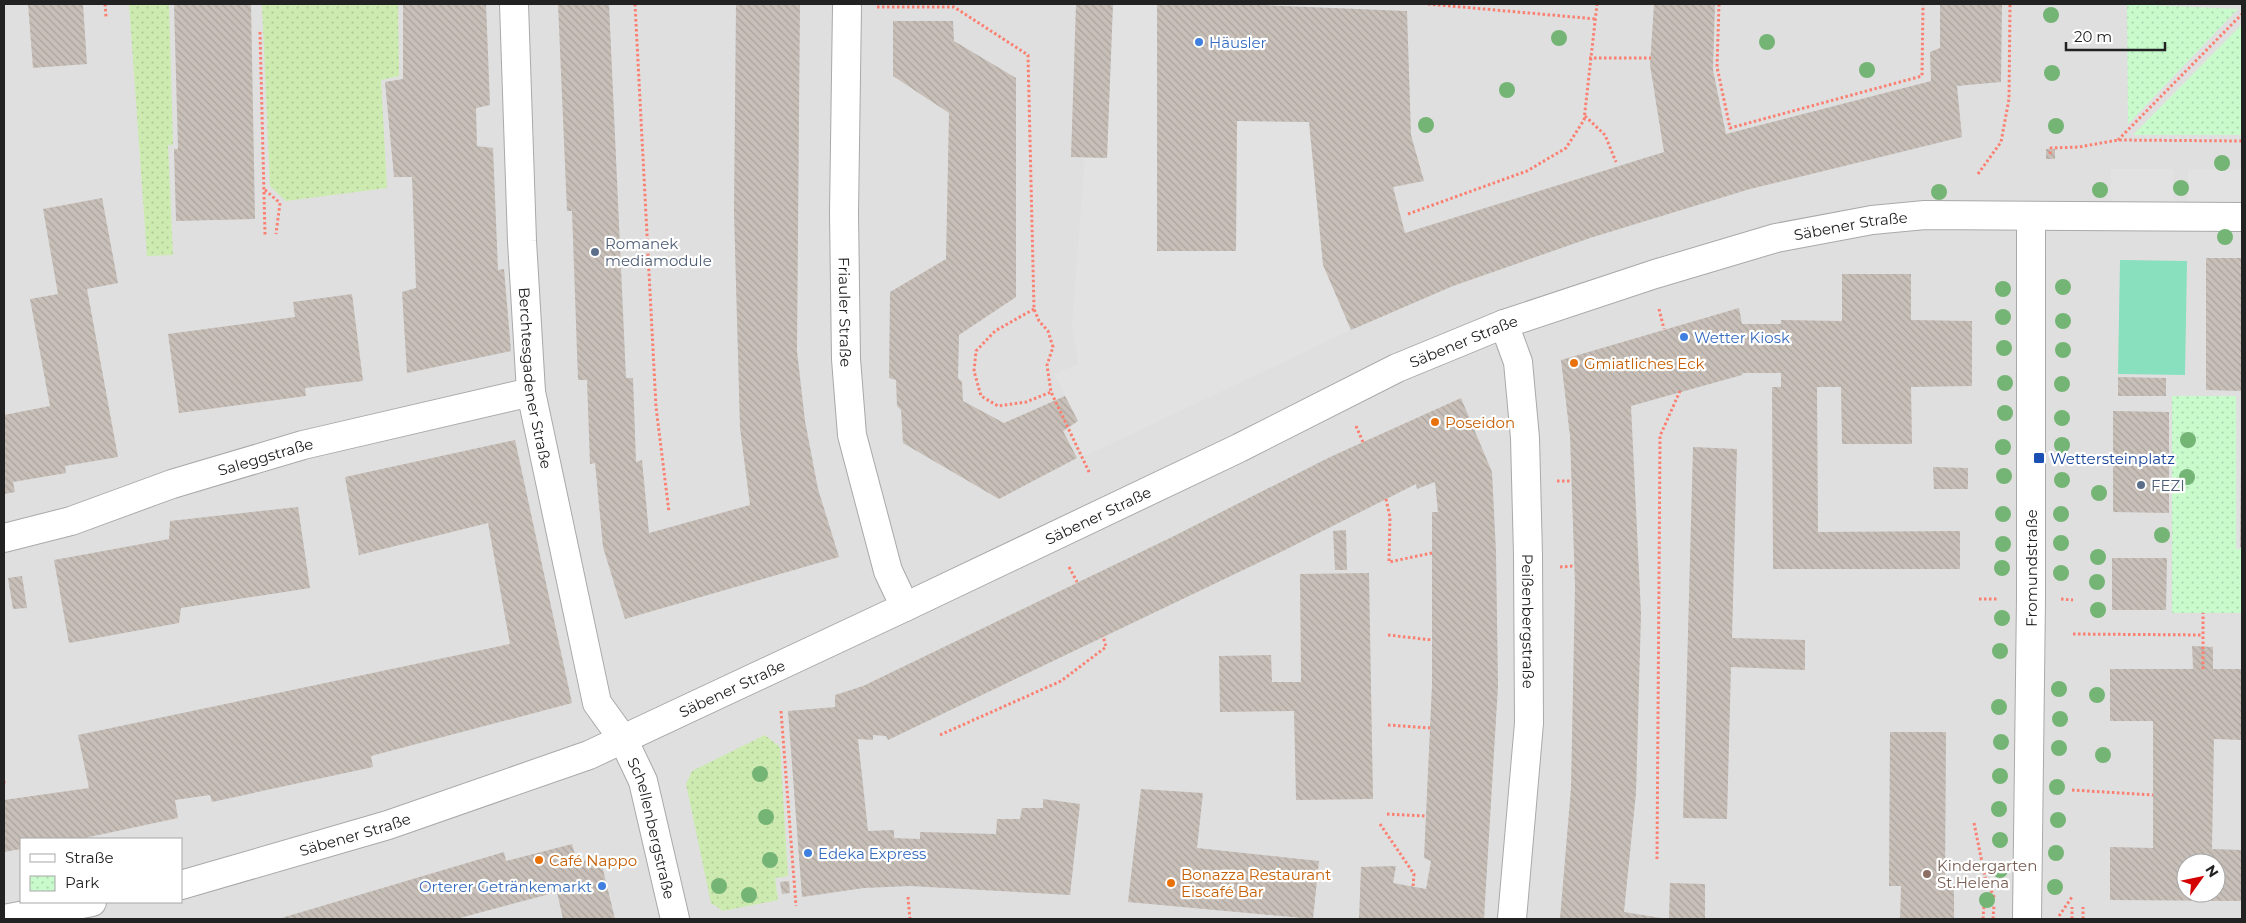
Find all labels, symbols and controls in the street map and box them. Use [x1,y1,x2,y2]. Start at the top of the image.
scale bar [2066,20,2165,52]
text: 20 m [2074,27,2112,46]
place label: Häusler [1209,33,1267,52]
marker: Häusler [1193,36,1205,48]
street label: Säbener Straße [1792,207,1908,244]
place label: Romanek mediamodule [605,234,712,270]
marker: Romanek mediamodule [589,246,601,258]
street label: Friauler Straße [835,257,856,368]
street label: Berchtesgadener Straße [515,287,557,470]
street label: Säbener Straße [1406,311,1520,371]
place label: Wetter Kiosk [1694,328,1790,347]
marker: Wetter Kiosk [1678,331,1690,343]
place label: Gmiatliches Eck [1584,354,1705,373]
marker: Gmiatliches Eck [1568,357,1580,369]
place label: Poseidon [1445,413,1515,432]
marker: Poseidon [1429,416,1441,428]
street label: Saleggstraße [215,434,315,479]
place label: Wettersteinplatz [2050,449,2175,468]
marker: Wettersteinplatz [2032,451,2046,465]
place label: FEZI [2151,476,2185,495]
marker: FEZI [2135,479,2147,491]
street label: Säbener Straße [1042,482,1154,548]
street label: Fromundstraße [2021,509,2041,627]
street label: Peißenbergstraße [1518,554,1538,689]
street label: Säbener Straße [676,655,788,721]
street label: Schellenbergstraße [624,754,680,901]
street label: Säbener Straße [297,808,413,860]
legend [20,838,182,903]
place label: Edeka Express [818,844,926,863]
marker: Edeka Express [802,847,814,859]
text: Straße [65,848,114,867]
place label: Café Nappo [549,851,637,870]
north arrow [2176,853,2226,903]
marker: Café Nappo [533,854,545,866]
place label: Kindergarten St.Helena [1937,856,2037,892]
text: N [2201,861,2223,881]
place label: Bonazza Restaurant Eiscafé Bar [1181,865,1331,901]
marker: Kindergarten St.Helena [1921,868,1933,880]
text: Park [65,873,99,892]
place label: Orterer Getränkemarkt [419,877,592,896]
marker: Bonazza Restaurant Eiscafé Bar [1165,877,1177,889]
marker: Orterer Getränkemarkt [596,880,608,892]

